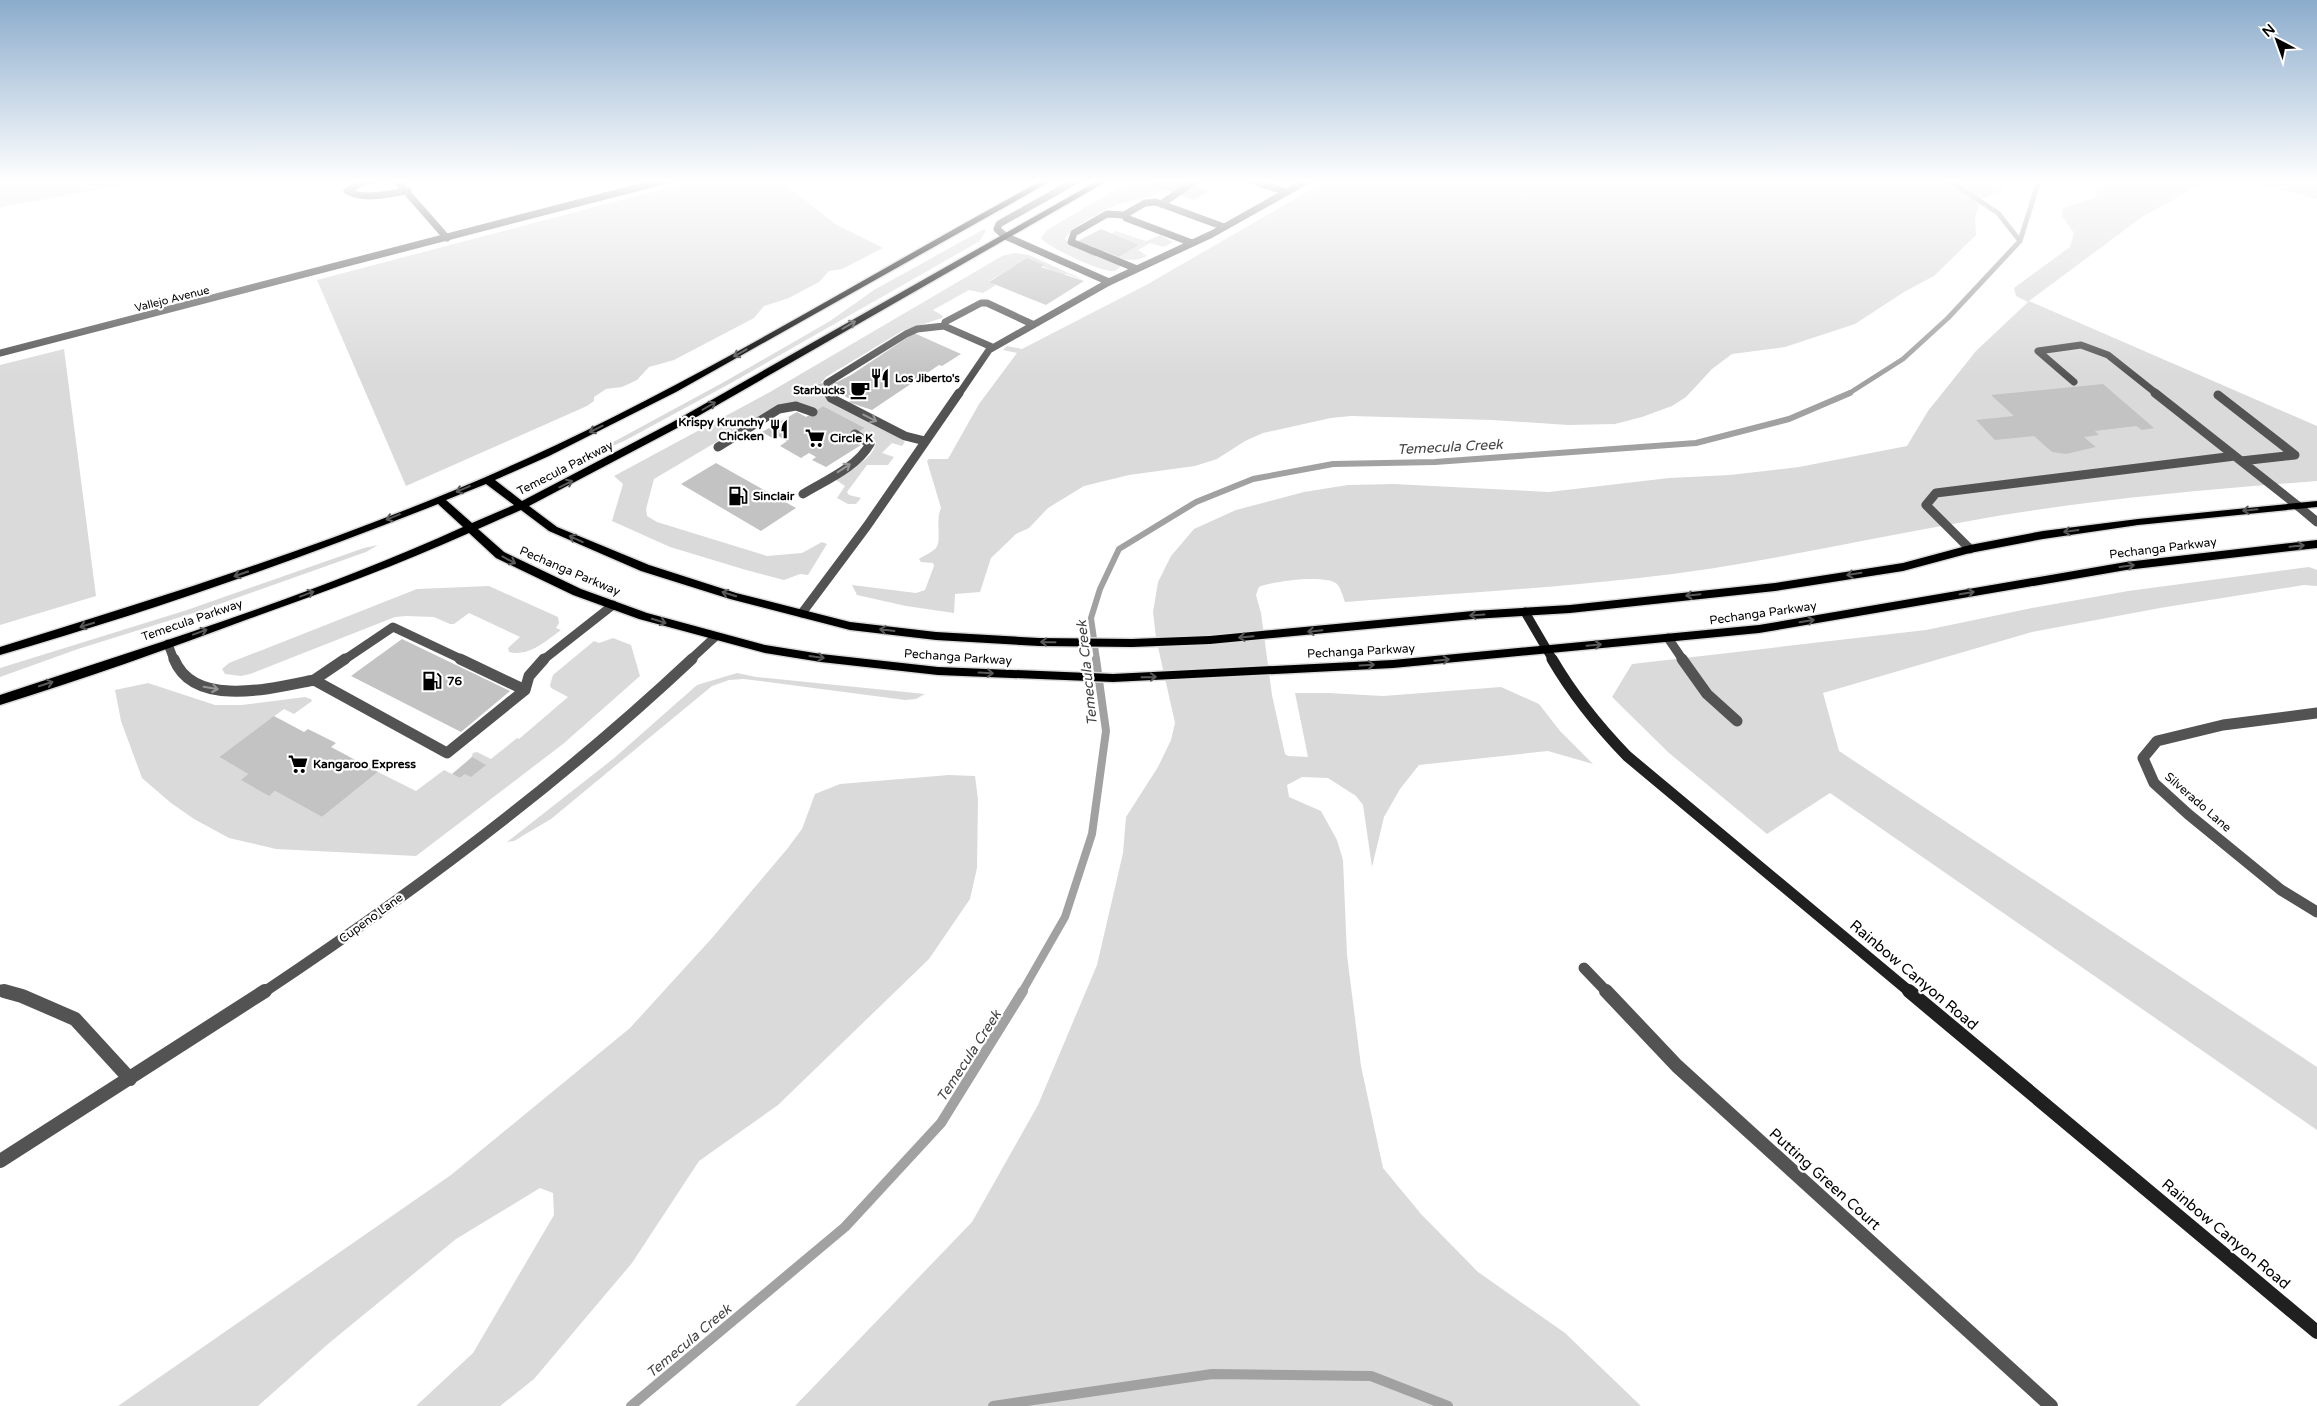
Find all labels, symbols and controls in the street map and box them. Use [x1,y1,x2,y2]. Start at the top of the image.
north arrow [2252,15,2302,65]
text: N [2259,20,2279,41]
street label: Vallejo Avenue [133,283,211,315]
one-way arrow [842,319,856,329]
one-way arrow [732,348,747,358]
restaurant icon: Los Jiberto's [869,367,891,389]
place label: Los Jiberto's [895,372,961,385]
cafe icon: Starbucks [849,379,871,401]
place label: Starbucks [793,384,846,397]
one-way arrow [701,400,715,410]
one-way arrow [862,414,877,423]
place label: Krispy Krunchy Chicken [678,415,765,443]
restaurant icon: Krispy Krunchy Chicken [768,418,790,440]
one-way arrow [589,425,604,434]
supermarket icon: Circle K [804,427,826,449]
place label: Circle K [830,431,873,445]
water label: Temecula Creek [1397,436,1505,458]
street label: Temecula Parkway [515,437,616,498]
one-way arrow [837,463,851,474]
one-way arrow [558,479,573,488]
one-way arrow [456,485,471,494]
fuel station icon: Sinclair [727,485,749,507]
place label: Sinclair [753,489,795,503]
one-way arrow [2242,505,2258,515]
one-way arrow [386,513,401,523]
one-way arrow [2064,526,2080,536]
one-way arrow [569,534,584,544]
street label: Pechanga Parkway [2109,534,2218,562]
one-way arrow [2289,541,2305,551]
street label: Pechanga Parkway [518,543,623,599]
one-way arrow [501,555,516,565]
one-way arrow [2119,561,2135,571]
one-way arrow [233,570,249,580]
one-way arrow [1847,570,1863,580]
one-way arrow [1959,588,1975,598]
one-way arrow [299,589,314,598]
one-way arrow [721,589,737,599]
one-way arrow [1686,590,1702,600]
street label: Temecula Parkway [140,596,245,644]
street label: Pechanga Parkway [1709,598,1818,627]
one-way arrow [1469,610,1485,620]
one-way arrow [651,616,667,626]
one-way arrow [1799,616,1815,626]
water label: Temecula Creek [1073,618,1101,726]
one-way arrow [79,620,95,630]
one-way arrow [880,625,896,635]
one-way arrow [1307,626,1323,635]
one-way arrow [192,627,207,636]
one-way arrow [1238,632,1254,641]
one-way arrow [1041,637,1057,647]
one-way arrow [1586,640,1602,650]
street label: Pechanga Parkway [1307,641,1416,661]
street label: Pechanga Parkway [904,646,1013,668]
one-way arrow [809,652,825,662]
one-way arrow [1433,655,1449,664]
one-way arrow [1358,660,1374,669]
one-way arrow [978,669,994,678]
fuel station icon: 76 [421,670,443,692]
one-way arrow [1140,672,1156,682]
place label: 76 [447,674,463,688]
one-way arrow [38,679,54,688]
one-way arrow [202,683,218,693]
supermarket icon: Kangaroo Express [287,753,309,775]
place label: Kangaroo Express [313,757,416,772]
street label: Silverado Lane [2162,769,2234,835]
street label: Cupeno Lane [336,890,406,946]
street label: Rainbow Canyon Road [1846,916,1982,1034]
water label: Temecula Creek [933,1006,1006,1105]
street label: Putting Green Court [1766,1124,1885,1234]
street label: Rainbow Canyon Road [2158,1175,2294,1293]
water label: Temecula Creek [643,1300,736,1381]

